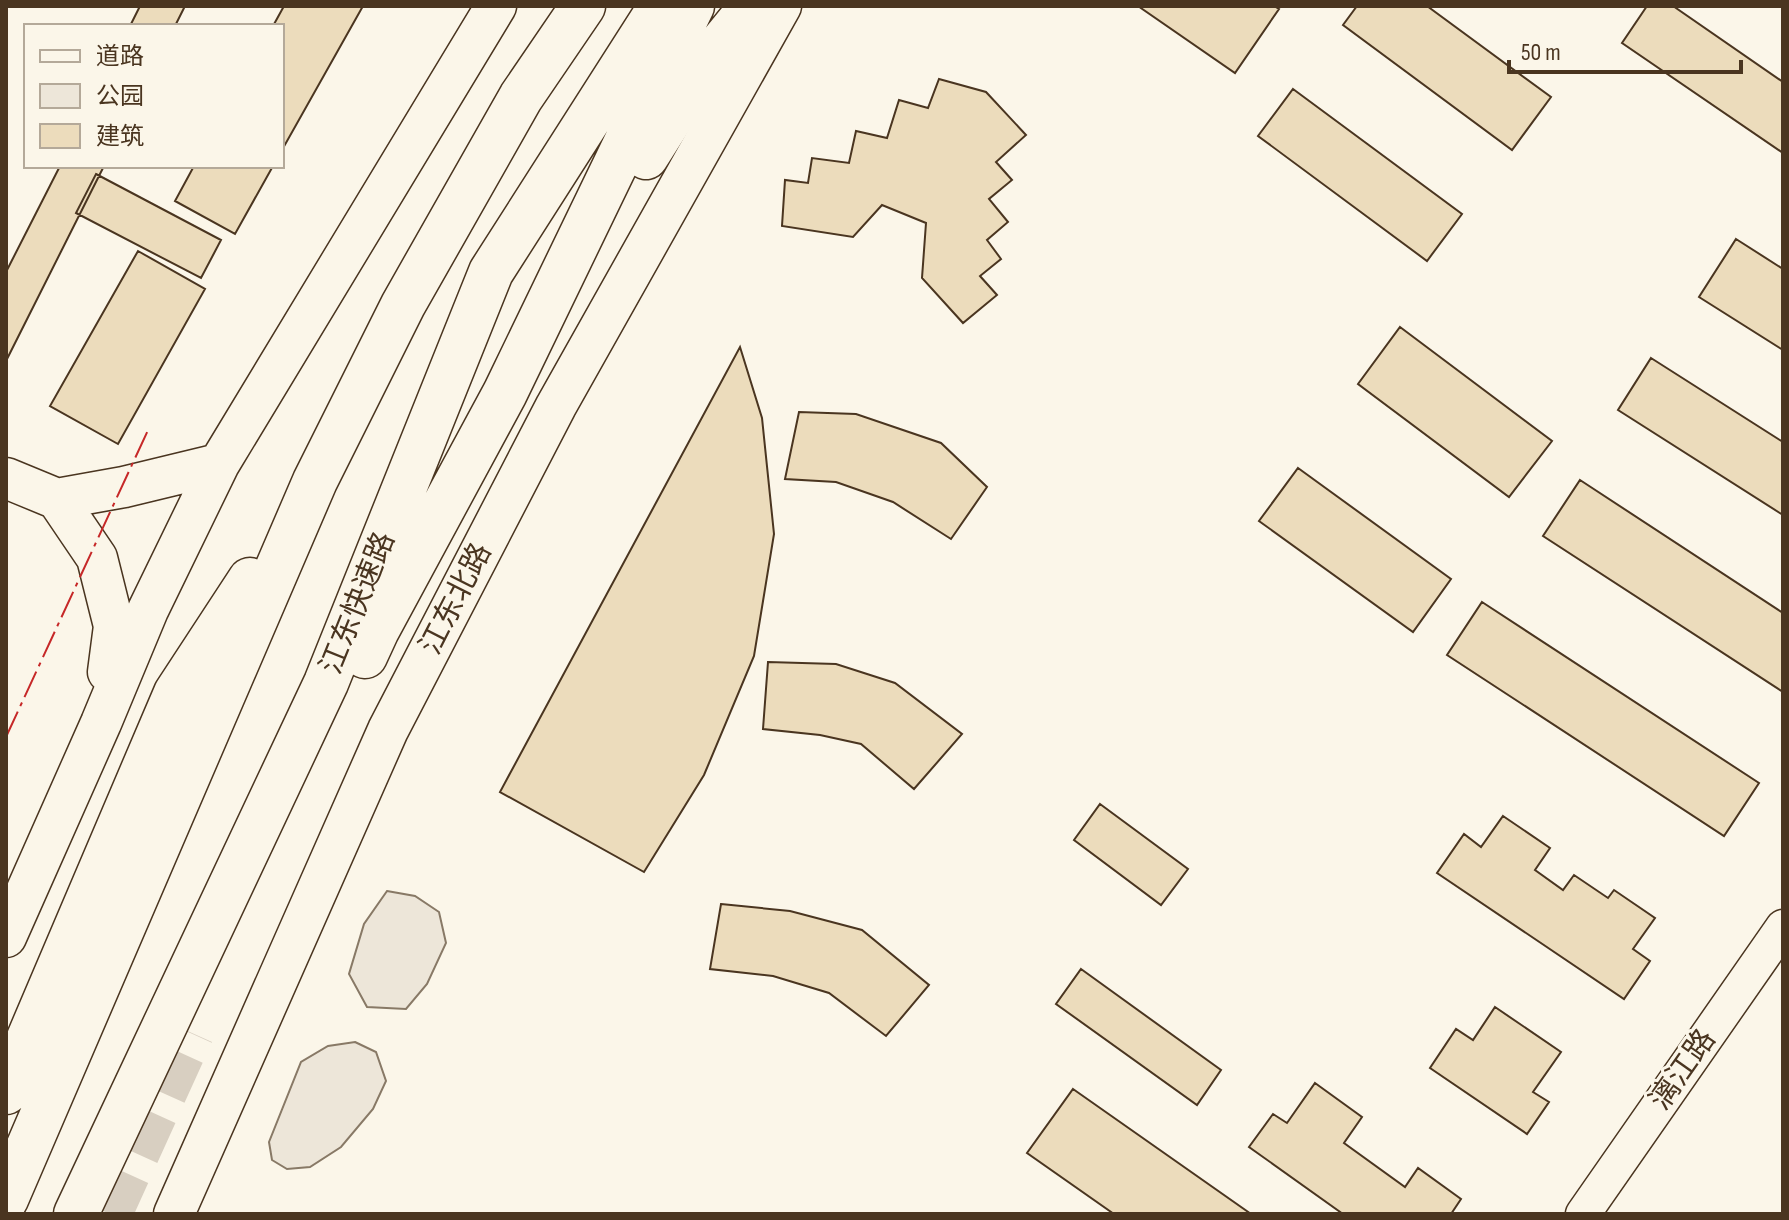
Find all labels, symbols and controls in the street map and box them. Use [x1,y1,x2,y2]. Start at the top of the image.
legend [24,24,284,168]
scale bar [1509,24,1741,74]
text: 50 m [1521,38,1561,67]
text: 道路 [96,42,144,71]
text: 公园 [96,82,144,111]
text: 建筑 [96,122,144,151]
street label: 江东快速路 [313,527,403,679]
street label: 江东北路 [413,537,499,661]
street label: 漓江路 [1642,1023,1724,1117]

